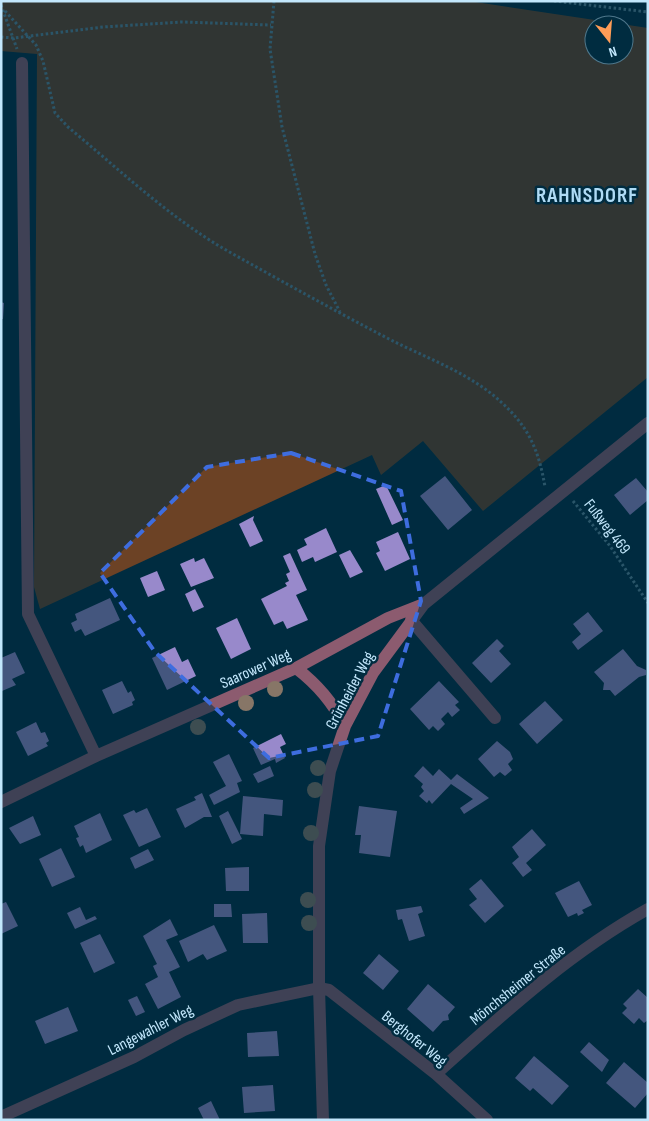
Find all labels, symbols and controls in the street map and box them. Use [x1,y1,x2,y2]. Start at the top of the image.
north arrow [584,15,634,65]
text: N [607,43,619,61]
district label: RAHNSDORF [536,183,638,208]
street label: Fußweg 469 [580,496,634,558]
street label: Saarower Weg [217,645,294,693]
street label: Grünheider Weg [322,648,379,733]
street label: Mönchsheimer Straße [466,941,570,1030]
street label: Langewahler Weg [105,1001,196,1060]
street label: Berghofer Weg [378,1007,450,1071]

